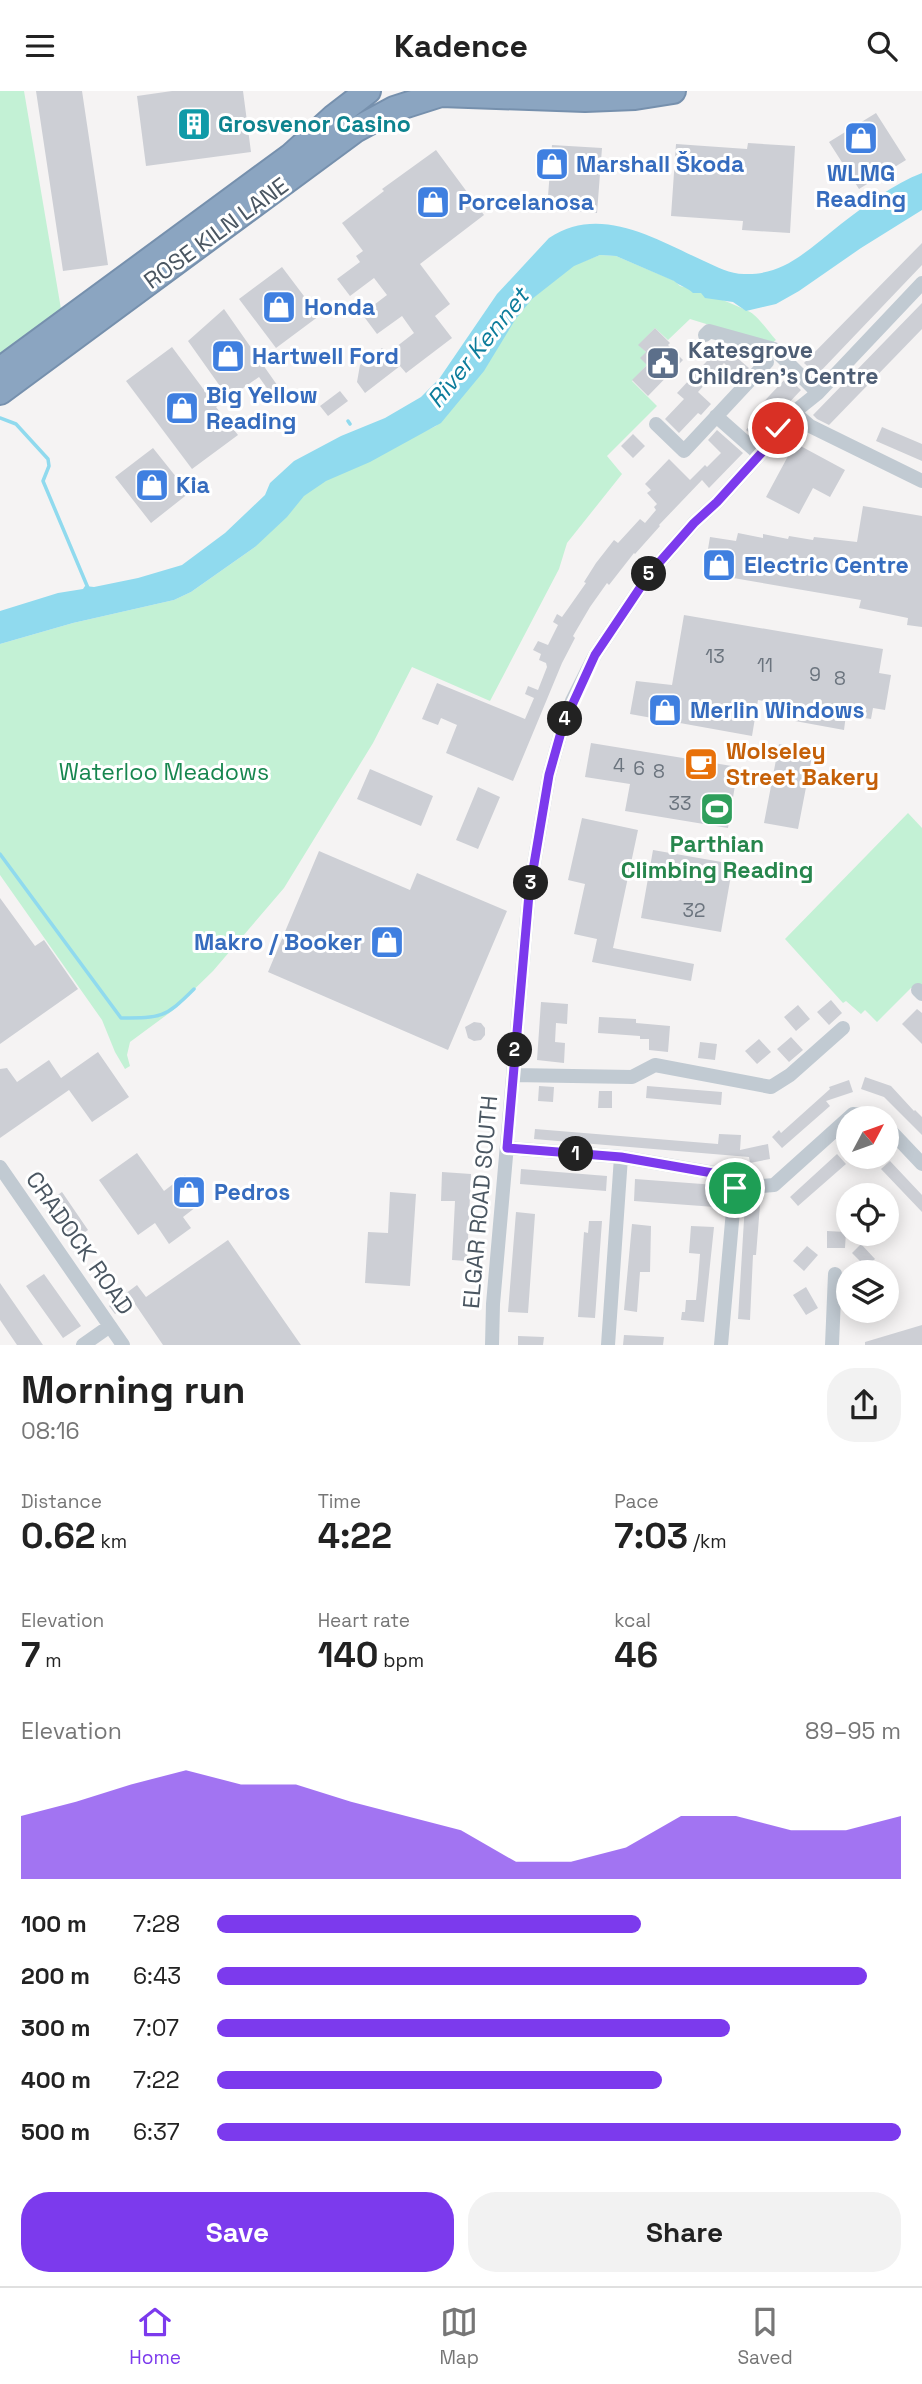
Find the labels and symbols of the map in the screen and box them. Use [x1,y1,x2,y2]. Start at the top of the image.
building icon: Grosvenor Casino [175,105,213,143]
place label: Grosvenor Casino [218,109,411,139]
shop icon: WLMG Reading [842,119,880,157]
shop icon: Marshall Škoda [533,145,571,183]
place label: Marshall Škoda [576,149,744,179]
place label: WLMG Reading [816,158,906,214]
street label: ROSE KILN LANE [138,170,294,296]
shop icon: Porcelanosa [414,183,452,221]
place label: Porcelanosa [458,187,594,217]
water label: River Kennet [420,280,537,414]
shop icon: Honda [260,288,298,326]
place label: Honda [304,292,375,322]
place label: Katesgrove Children's Centre [688,335,878,391]
shop icon: Hartwell Ford [209,337,247,375]
place label: Hartwell Ford [252,341,399,371]
public building icon: Katesgrove Children's Centre [644,344,682,382]
place label: Big Yellow Reading [206,380,318,436]
shop icon: Big Yellow Reading [163,389,201,427]
pin [748,398,808,458]
shop icon: Kia [133,466,171,504]
place label: Kia [176,470,210,500]
shop icon: Electric Centre [700,546,738,584]
place label: Electric Centre [744,550,909,580]
pin: 5 [632,557,666,591]
house number: 13 [705,644,725,669]
house number: 11 [757,653,773,678]
house number: 9 [809,662,821,687]
house number: 8 [834,666,846,691]
shop icon: Merlin Windows [646,691,684,729]
place label: Merlin Windows [690,695,865,725]
pin: 4 [548,701,582,737]
place label: Wolseley Street Bakery [726,736,879,792]
cafe icon: Wolseley Street Bakery [682,745,720,783]
house number: 4 [613,753,625,778]
house number: 6 [633,756,645,781]
park label: Waterloo Meadows [59,757,269,787]
house number: 8 [653,759,665,784]
sports icon: Parthian Climbing Reading [698,790,736,828]
house number: 33 [669,791,691,816]
place label: Parthian Climbing Reading [621,829,813,885]
pin: 3 [514,865,548,901]
house number: 32 [683,898,705,923]
shop icon: Makro / Booker [368,923,406,961]
place label: Makro / Booker [194,927,362,957]
pin: 2 [498,1033,532,1067]
street label: ELGAR ROAD SOUTH [456,1094,504,1310]
north arrow [836,1106,900,1169]
pin: 1 [558,1137,594,1171]
pin [705,1158,765,1218]
street label: CRADOCK ROAD [19,1165,141,1321]
shop icon: Pedros [170,1173,208,1211]
place label: Pedros [214,1177,290,1207]

